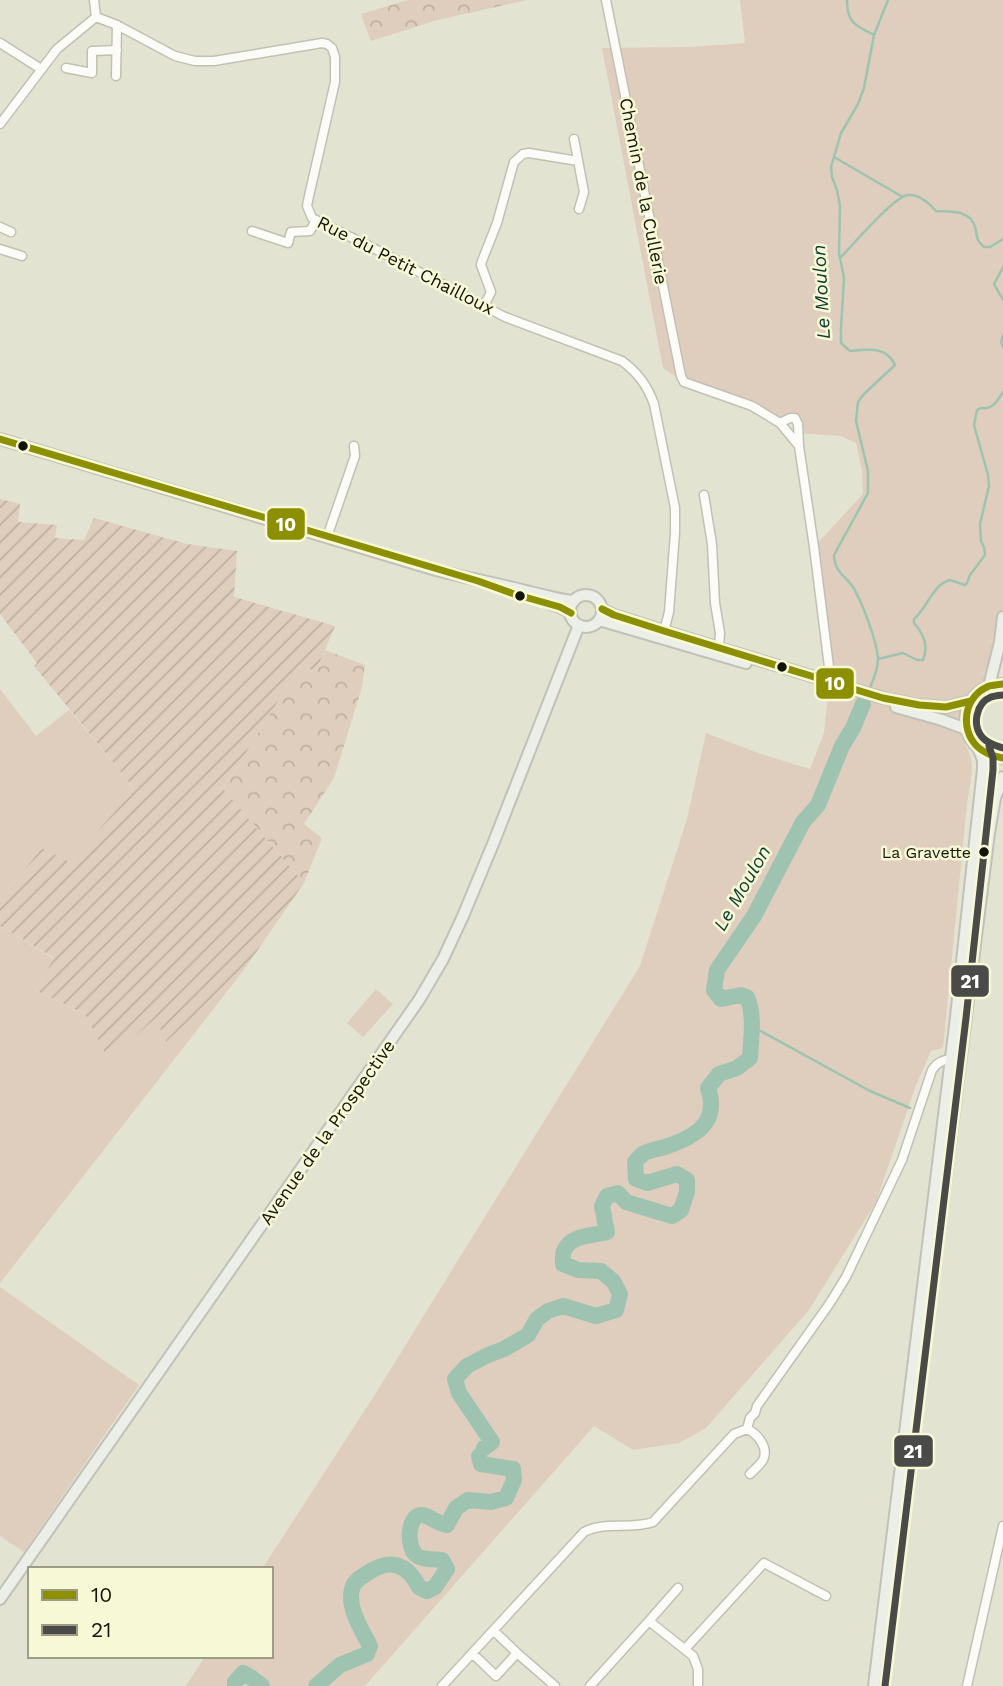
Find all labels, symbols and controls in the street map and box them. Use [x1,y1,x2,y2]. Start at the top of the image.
street label: Chemin de la Cullerie [616,96,672,286]
street label: Rue du Petit Chailloux [314,211,498,319]
water label: Le Moulon [807,244,835,340]
unlabelled marker [16,439,30,453]
line badge: 10 [266,507,306,541]
text: 10 [276,513,296,536]
unlabelled marker [513,589,527,603]
unlabelled marker [775,660,789,674]
line badge: 10 [815,667,855,700]
text: 10 [825,672,845,695]
water label: Le Moulon [708,841,776,935]
place label: La Gravette [882,843,971,862]
marker: La Gravette [977,845,991,859]
line badge: 21 [950,964,990,998]
text: 21 [960,970,980,993]
street label: Avenue de la Prospective [255,1035,399,1229]
line badge: 21 [893,1434,934,1468]
text: 21 [903,1440,923,1463]
legend [28,1567,273,1658]
text: 10 [91,1582,112,1607]
text: 21 [91,1617,111,1642]

